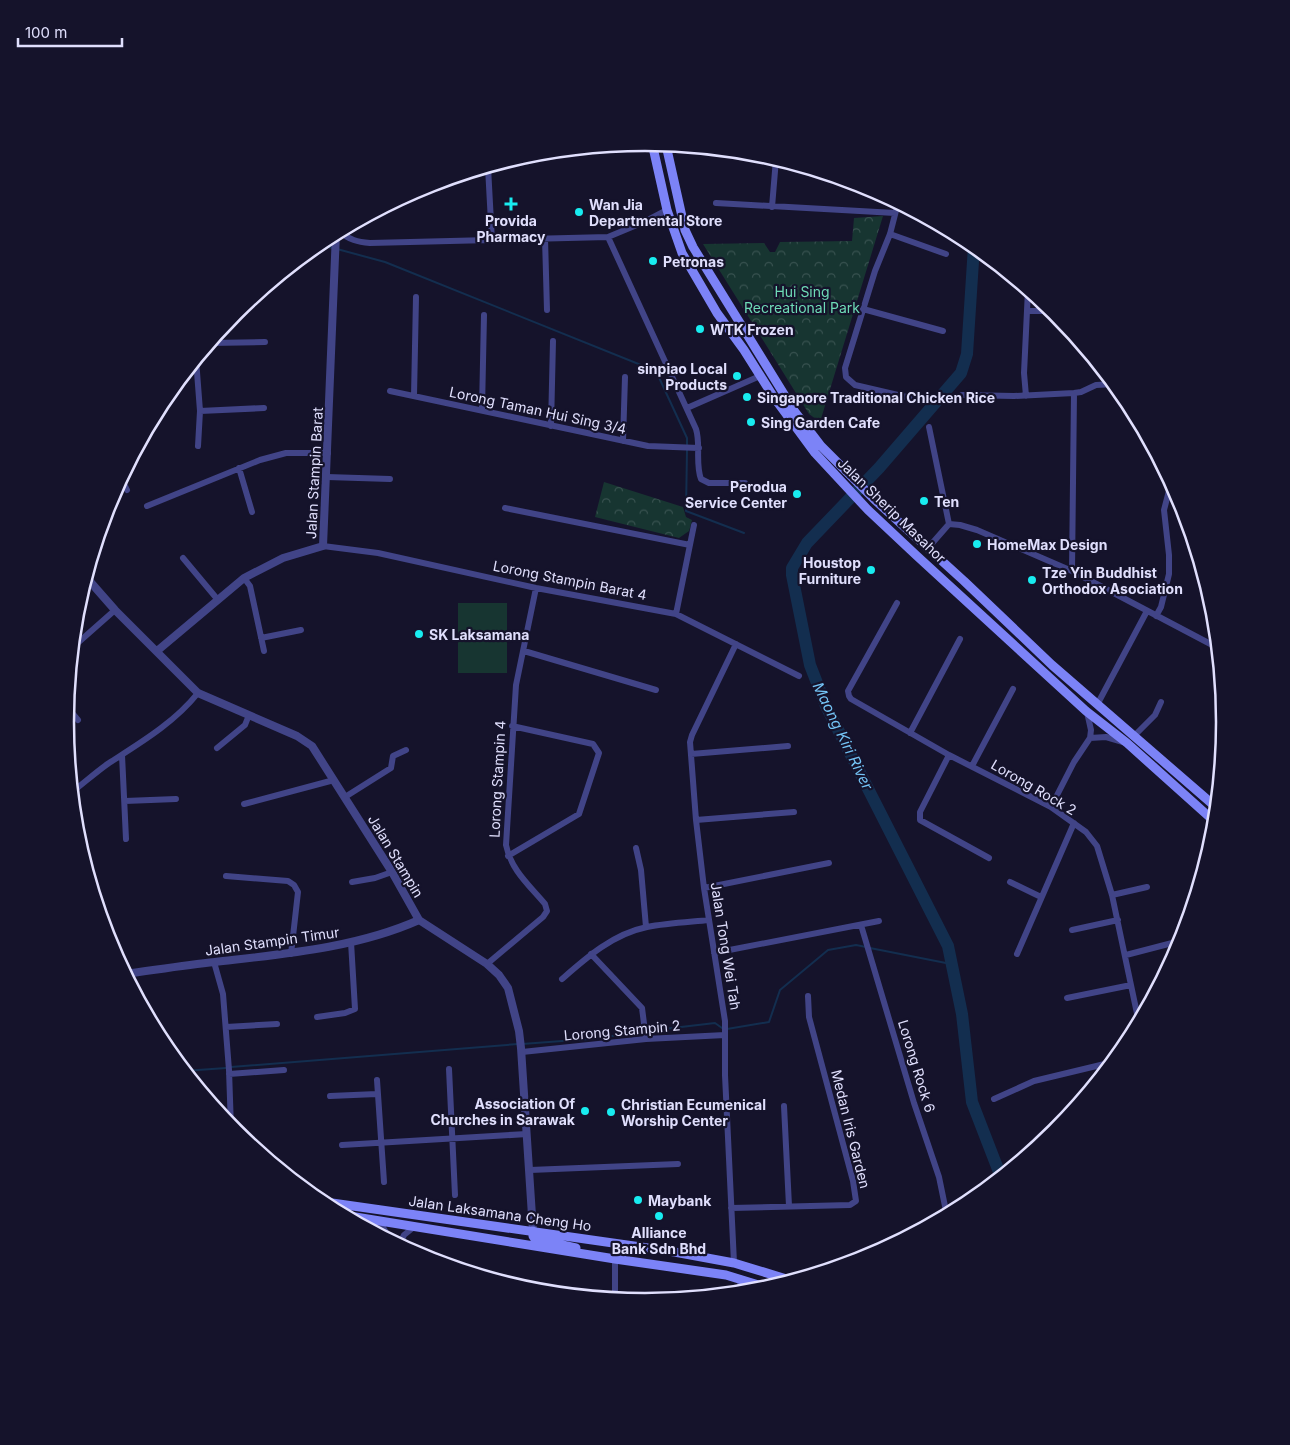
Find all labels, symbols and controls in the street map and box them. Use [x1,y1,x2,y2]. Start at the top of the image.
scale bar [18,15,121,47]
text: 100 m [25,23,67,42]
place label: Wan Jia Departmental Store [589,196,722,229]
marker: Provida Pharmacy [505,198,517,210]
marker: Wan Jia Departmental Store [573,206,585,218]
place label: Provida Pharmacy [476,212,546,245]
place label: Petronas [663,253,724,270]
marker: Petronas [647,255,659,267]
park label: Hui Sing Recreational Park [744,283,860,316]
place label: WTK Frozen [710,321,794,338]
marker: WTK Frozen [694,323,706,335]
place label: sinpiao Local Products [637,360,727,393]
marker: sinpiao Local Products [731,370,743,382]
street label: Lorong Taman Hui Sing 3/4 [448,383,628,437]
place label: Singapore Traditional Chicken Rice [757,389,995,406]
marker: Singapore Traditional Chicken Rice [741,391,753,403]
street label: Jalan Stampin Barat [302,406,326,539]
place label: Sing Garden Cafe [761,414,880,431]
marker: Sing Garden Cafe [745,416,757,428]
street label: Jalan Sherip Masahor [834,454,950,566]
place label: Perodua Service Center [685,478,787,511]
marker: Perodua Service Center [791,488,803,500]
place label: Ten [934,493,959,510]
marker: Ten [918,495,930,507]
place label: HomeMax Design [987,536,1107,553]
marker: HomeMax Design [971,538,983,550]
place label: Houstop Furniture [799,554,861,587]
street label: Lorong Stampin Barat 4 [492,557,648,603]
marker: Houstop Furniture [865,564,877,576]
place label: Tze Yin Buddhist Orthodox Asociation [1042,564,1183,597]
marker: Tze Yin Buddhist Orthodox Asociation [1026,574,1038,586]
place label: SK Laksamana [429,626,529,643]
marker: SK Laksamana [413,628,425,640]
water label: Maong Kiri River [809,679,877,793]
street label: Lorong Stampin 4 [485,720,509,838]
street label: Lorong Rock 2 [988,756,1080,818]
street label: Jalan Stampin [365,812,427,900]
street label: Jalan Tong Wei Tah [708,881,744,1011]
street label: Jalan Stampin Timur [204,923,340,959]
street label: Lorong Stampin 2 [563,1016,681,1044]
street label: Lorong Rock 6 [895,1018,939,1114]
street label: Medan Iris Garden [828,1068,874,1190]
place label: Association Of Churches in Sarawak [431,1095,576,1128]
place label: Christian Ecumenical Worship Center [621,1096,766,1129]
marker: Association Of Churches in Sarawak [579,1105,591,1117]
marker: Christian Ecumenical Worship Center [605,1106,617,1118]
street label: Jalan Laksamana Cheng Ho [407,1192,593,1234]
place label: Maybank [648,1192,712,1209]
marker: Maybank [632,1194,644,1206]
marker: Alliance Bank Sdn Bhd [653,1210,665,1222]
place label: Alliance Bank Sdn Bhd [612,1224,706,1257]

